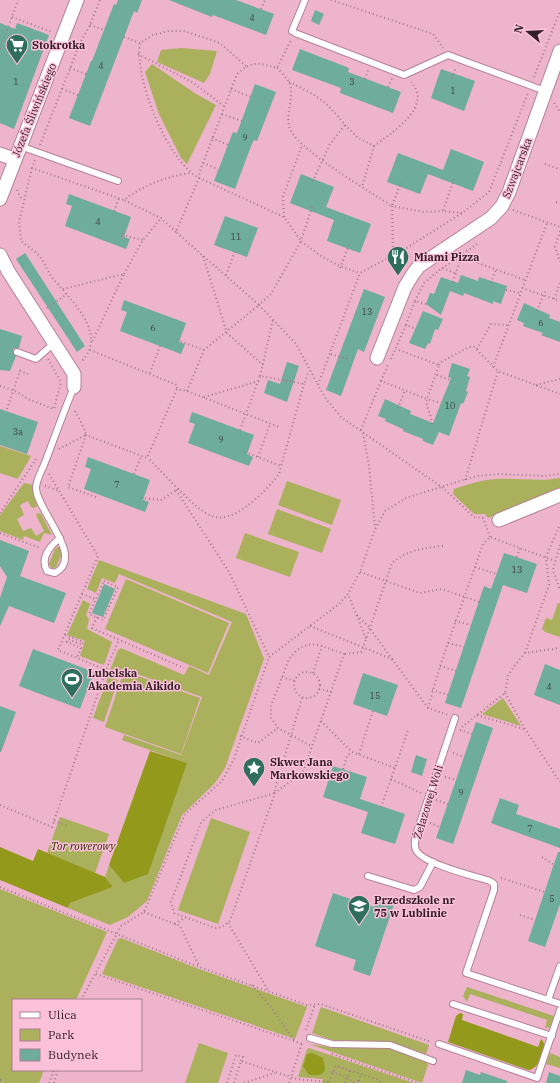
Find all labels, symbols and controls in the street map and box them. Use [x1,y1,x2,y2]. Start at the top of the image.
house number: 4 [249,12,255,23]
north arrow [508,12,548,52]
text: N [510,22,527,35]
supermarket icon: Stokrotka [4,32,30,65]
place label: Stokrotka [32,38,85,52]
house number: 4 [98,60,104,71]
street label: Józefa Śliwińskiego [9,61,59,159]
house number: 1 [13,76,19,87]
house number: 3 [349,76,355,87]
house number: 1 [450,85,456,96]
house number: 9 [242,132,248,143]
street label: Szwajcarska [499,136,535,200]
house number: 4 [95,216,101,227]
house number: 11 [231,231,241,242]
restaurant icon: Miami Pizza [385,244,411,277]
place label: Miami Pizza [414,250,480,264]
house number: 13 [362,306,372,317]
house number: 6 [538,317,544,328]
house number: 6 [150,322,156,333]
house number: 10 [445,400,455,411]
house number: 3a [13,426,23,437]
house number: 9 [218,434,224,445]
house number: 7 [114,479,120,490]
house number: 13 [512,564,522,575]
sports icon: Lubelska Akademia Aikido [59,666,85,699]
place label: Lubelska Akademia Aikido [88,666,180,693]
house number: 4 [546,681,552,692]
house number: 15 [370,690,380,701]
place icon: Skwer Jana Markowskiego [241,755,267,788]
place label: Skwer Jana Markowskiego [270,755,349,782]
street label: Żelazowej Woli [410,763,446,841]
house number: 9 [458,787,464,798]
house number: 7 [527,823,533,834]
park label: Tor rowerowy [51,839,116,853]
school or university icon: Przedszkole nr 75 w Lublinie [346,893,372,926]
place label: Przedszkole nr 75 w Lublinie [374,893,456,920]
house number: 5 [549,893,555,904]
legend [12,999,142,1071]
text: Ulica [48,1007,77,1022]
text: Park [48,1027,74,1042]
text: Budynek [48,1047,98,1062]

